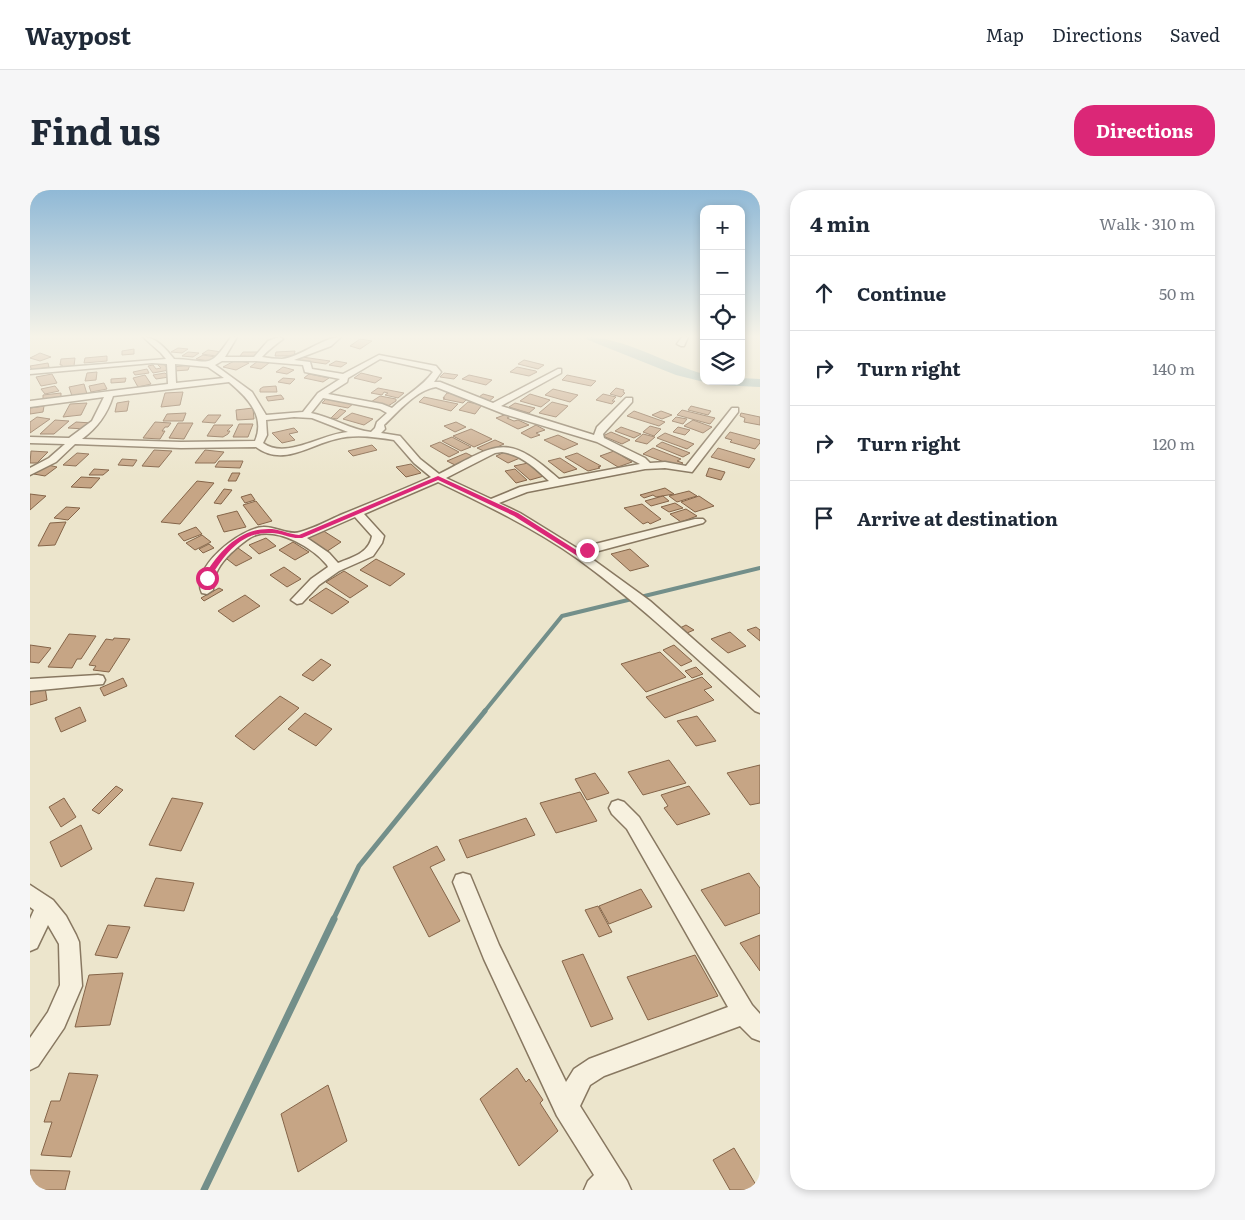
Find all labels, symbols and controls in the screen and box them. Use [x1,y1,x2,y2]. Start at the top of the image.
text: Waypost [25,17,131,52]
text: Map [986,21,1024,48]
text: Directions [1052,21,1142,48]
text: Saved [1170,21,1220,48]
text: Find us [30,104,160,156]
button: Directions [1074,105,1215,156]
map controls [700,205,745,385]
button: + [700,205,745,250]
text: 4 min [810,207,870,238]
text: Walk · 310 m [1099,211,1195,235]
button: − [700,250,745,295]
icon: ahead [810,279,838,307]
text: Continue [857,279,946,307]
text: 50 m [1159,281,1195,305]
button: locate [700,295,745,340]
button: layers [700,340,745,385]
icon: right [810,354,838,382]
text: Turn right [857,354,961,382]
text: 140 m [1152,356,1195,380]
icon: right [810,429,838,457]
text: Turn right [857,429,961,457]
text: 120 m [1152,431,1195,455]
icon: arrive [810,504,838,532]
text: Arrive at destination [857,504,1058,532]
route end [576,539,599,562]
route start [196,567,219,590]

